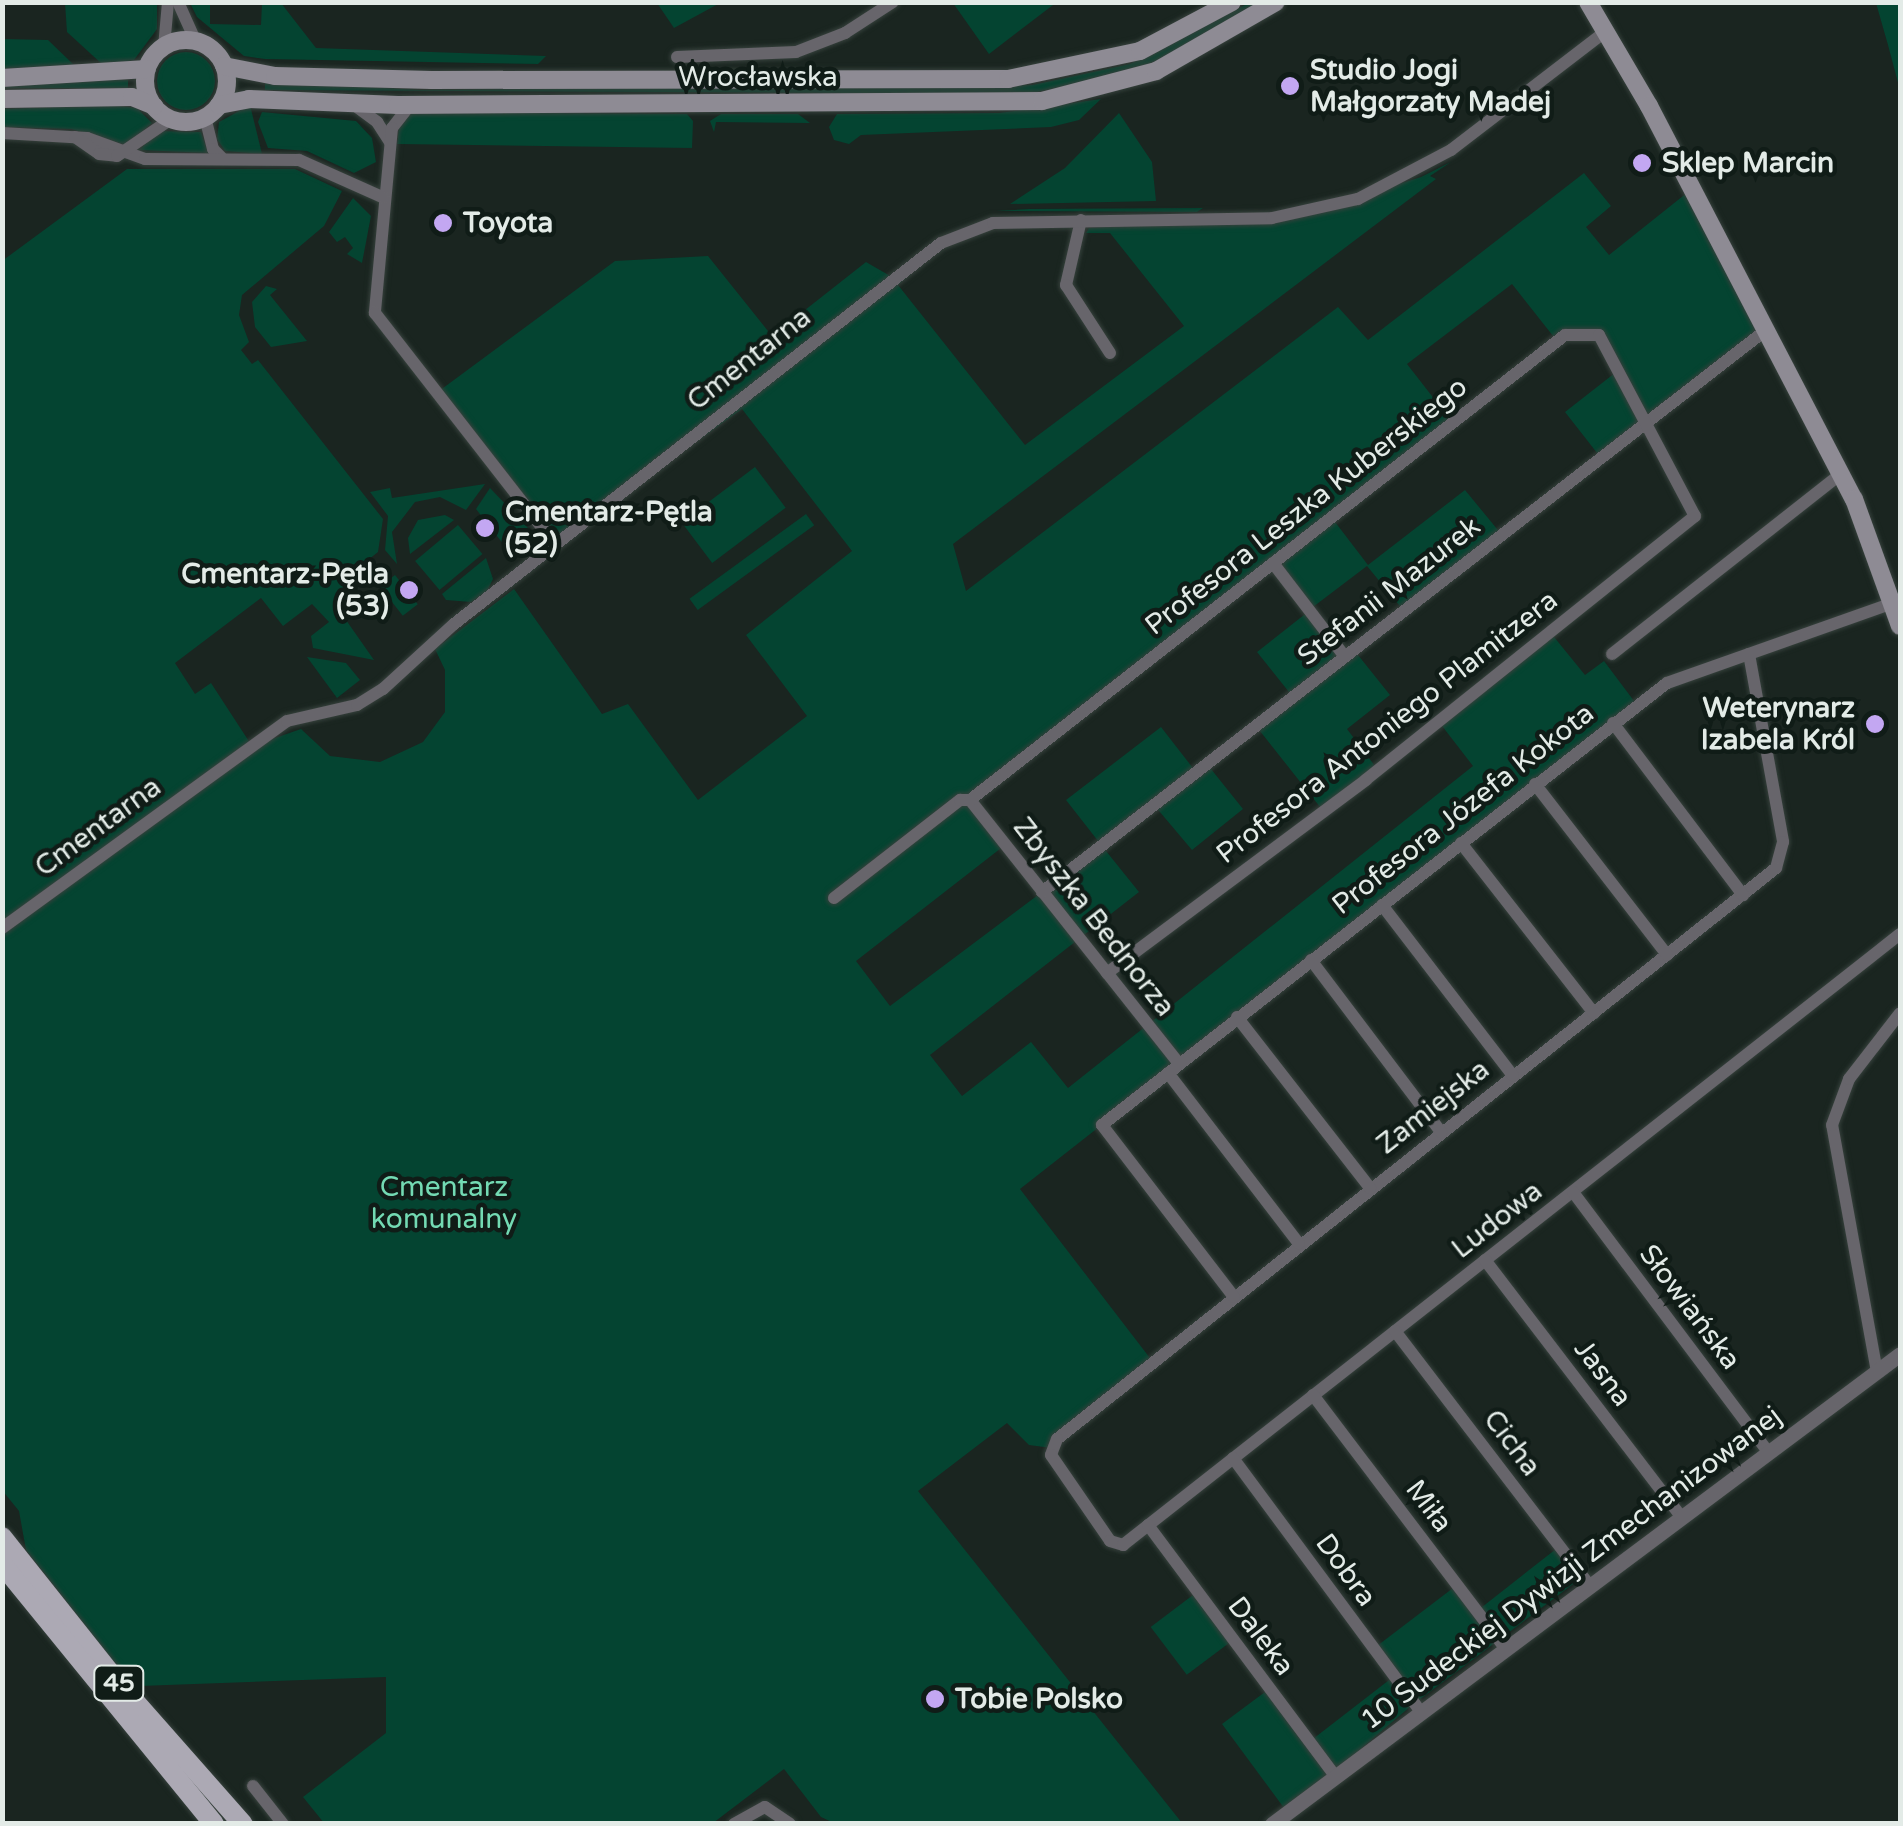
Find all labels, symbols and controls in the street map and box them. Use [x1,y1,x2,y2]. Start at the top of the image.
place label: Studio Jogi Małgorzaty Madej [1310,53,1551,119]
street label: Wrocławska [678,60,838,94]
marker: Studio Jogi Małgorzaty Madej [1279,75,1301,97]
place label: Sklep Marcin [1662,146,1834,180]
marker: Sklep Marcin [1631,152,1653,174]
place label: Toyota [463,206,553,240]
marker: Toyota [432,212,454,234]
street label: Cmentarna [681,300,817,418]
street label: Profesora Leszka Kuberskiego [1138,370,1474,642]
place label: Cmentarz-Pętla (52) [505,495,713,561]
street label: Stefanii Mazurek [1291,509,1487,673]
marker: Cmentarz-Pętla (52) [474,517,496,539]
place label: Cmentarz-Pętla (53) [181,557,389,623]
marker: Cmentarz-Pętla (53) [398,579,420,601]
street label: Profesora Antoniego Plamitzera [1210,583,1564,871]
place label: Weterynarz Izabela Król [1701,691,1855,757]
street label: Profesora Józefa Kokota [1325,696,1601,922]
marker: Weterynarz Izabela Król [1864,713,1886,735]
street label: Cmentarna [28,770,168,884]
street label: Zbyszka Bednorza [1006,811,1182,1023]
street label: Zamiejska [1370,1053,1496,1161]
park label: Cmentarz komunalny [371,1170,517,1236]
street label: Ludowa [1445,1174,1549,1266]
street label: Słowiańska [1632,1238,1748,1376]
street label: Jasna [1567,1333,1639,1413]
street label: 10 Sudeckiej Dywizji Zmechanizowanej [1354,1399,1788,1737]
street label: Cicha [1476,1403,1548,1483]
street label: Miła [1399,1473,1459,1539]
street label: Dobra [1308,1527,1384,1613]
street label: Daleka [1220,1590,1302,1682]
road number: 45 [92,1663,146,1703]
place label: Tobie Polsko [955,1682,1123,1716]
marker: Tobie Polsko [924,1688,946,1710]

